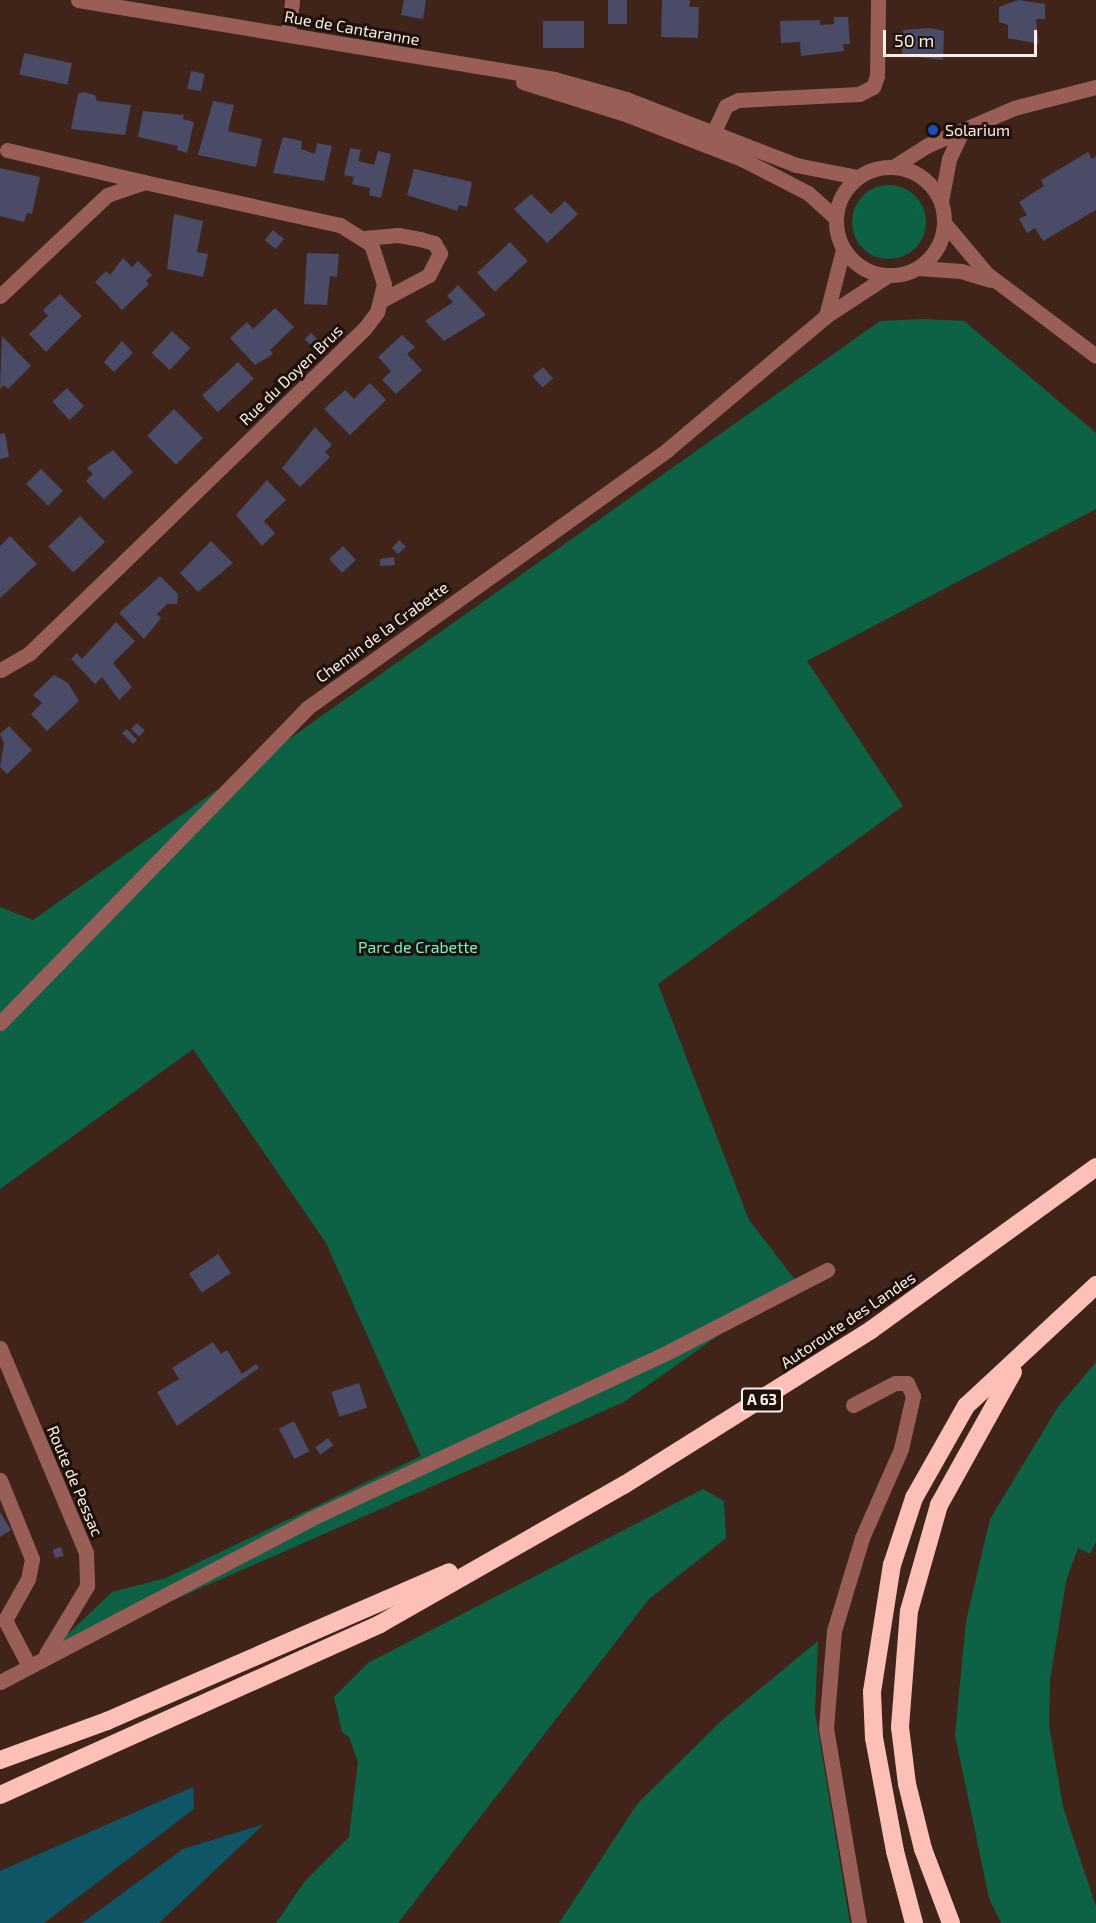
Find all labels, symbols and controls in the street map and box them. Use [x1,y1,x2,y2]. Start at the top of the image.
street label: Rue de Cantaranne [283,7,421,49]
scale bar [886,18,1040,56]
text: 50 m [894,29,934,51]
place label: Solarium [945,120,1010,140]
marker: Solarium [926,123,940,137]
street label: Rue du Doyen Brus [235,321,347,429]
street label: Chemin de la Crabette [312,577,452,687]
park label: Parc de Crabette [358,937,478,957]
street label: Autoroute des Landes [777,1268,919,1372]
road number: A 63 [740,1388,784,1412]
street label: Route de Pessac [43,1423,107,1539]

